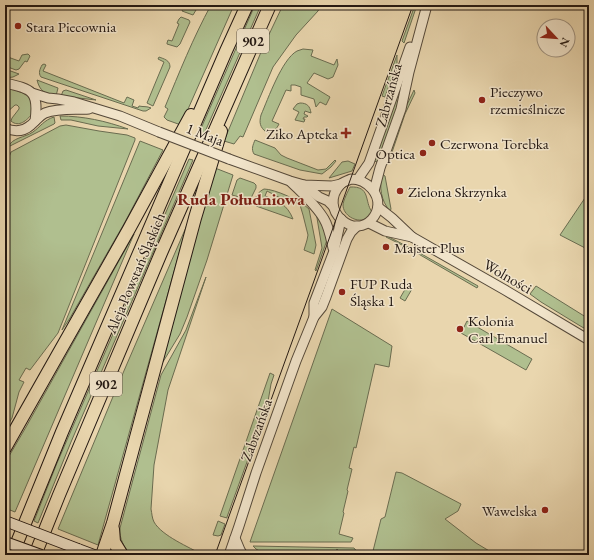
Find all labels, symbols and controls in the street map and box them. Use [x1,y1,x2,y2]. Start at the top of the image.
place label: Stara Piecownia [26,17,116,36]
north arrow [536,18,576,58]
marker: Stara Piecownia [13,21,23,31]
road number: 902 [237,29,269,53]
text: N [557,35,573,50]
street label: Zabrzańska [370,61,406,129]
place label: Pieczywo rzemieślnicze [490,82,565,118]
marker: Pieczywo rzemieślnicze [477,95,487,105]
street label: 1 Maja [184,118,226,150]
place label: Ziko Apteka [266,124,338,143]
marker: Ziko Apteka [341,128,351,138]
place label: Czerwona Torebka [440,134,549,153]
marker: Czerwona Torebka [427,138,437,148]
place label: Optica [376,144,415,163]
marker: Optica [418,148,428,158]
place label: Zielona Skrzynka [408,182,507,201]
marker: Zielona Skrzynka [395,186,405,196]
district label: Ruda Południowa [177,188,305,210]
street label: Aleja Powstań Śląskich [101,209,169,337]
place label: Majster Plus [394,238,465,257]
marker: Majster Plus [381,242,391,252]
street label: Wolności [480,255,536,298]
place label: FUP Ruda Śląska 1 [350,274,412,310]
marker: FUP Ruda Śląska 1 [337,287,347,297]
place label: Kolonia Carl Emanuel [468,311,548,347]
marker: Kolonia Carl Emanuel [455,324,465,334]
road number: 902 [90,372,122,396]
street label: Zabrzańska [236,396,276,464]
place label: Wawelska [482,501,537,520]
marker: Wawelska [540,505,550,515]

